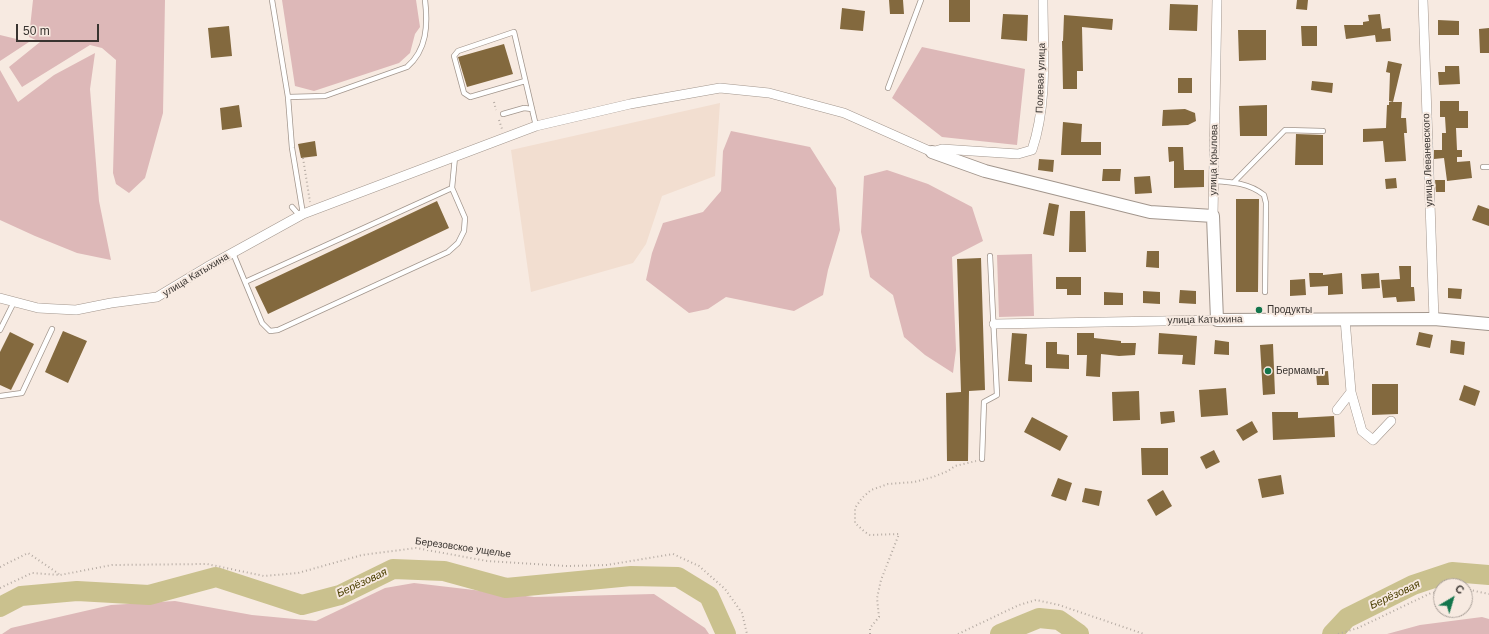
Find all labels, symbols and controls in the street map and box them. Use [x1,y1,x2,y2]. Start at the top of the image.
scale bar [18,16,101,42]
text: 50 m [23,24,50,38]
street label: Полевая улица [1034,43,1048,113]
street label: улица Леваневского [1420,113,1436,207]
street label: улица Крылова [1207,124,1221,196]
street label: улица Катыхина [161,251,231,299]
place label: Продукты [1267,304,1312,316]
marker: Продукты [1254,305,1264,315]
street label: улица Катыхина [1167,313,1243,327]
place label: Бермамыт [1276,365,1325,377]
marker: Бермамыт [1263,366,1273,376]
street label: Березовское ущелье [414,535,512,561]
water label: Берёзовая [335,566,389,600]
water label: Берёзовая [1368,578,1422,612]
north arrow [1433,578,1473,618]
text: С [1453,582,1467,597]

